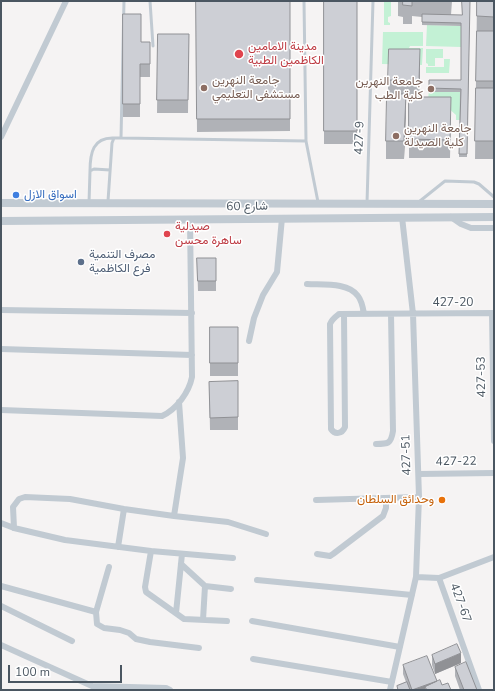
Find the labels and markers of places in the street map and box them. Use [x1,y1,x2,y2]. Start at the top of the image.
place label: مدينة الامامين الكاظمين الطبية [248,40,324,68]
marker: مدينة الامامين الكاظمين الطبية [233,48,245,60]
place label: جامعة النهرين مستشفى التعليمي [212,74,300,102]
place label: جامعة النهرين كلية الطب [356,75,423,103]
marker: جامعة النهرين مستشفى التعليمي [199,83,209,93]
marker: جامعة النهرين كلية الطب [426,84,436,94]
place label: جامعة النهرين كلية الصيدلة [404,122,471,150]
marker: جامعة النهرين كلية الصيدلة [391,131,401,141]
place label: اسواق الازل [24,188,77,202]
marker: اسواق الازل [11,190,21,200]
place label: صيدلية ساهرة محسن [175,220,242,248]
marker: صيدلية ساهرة محسن [162,229,172,239]
place label: مصرف التنمية فرع الكاظمية [89,248,155,276]
marker: مصرف التنمية فرع الكاظمية [76,257,86,267]
place label: وحدائق السلطان [357,493,434,507]
marker: وحدائق السلطان [437,495,447,505]

